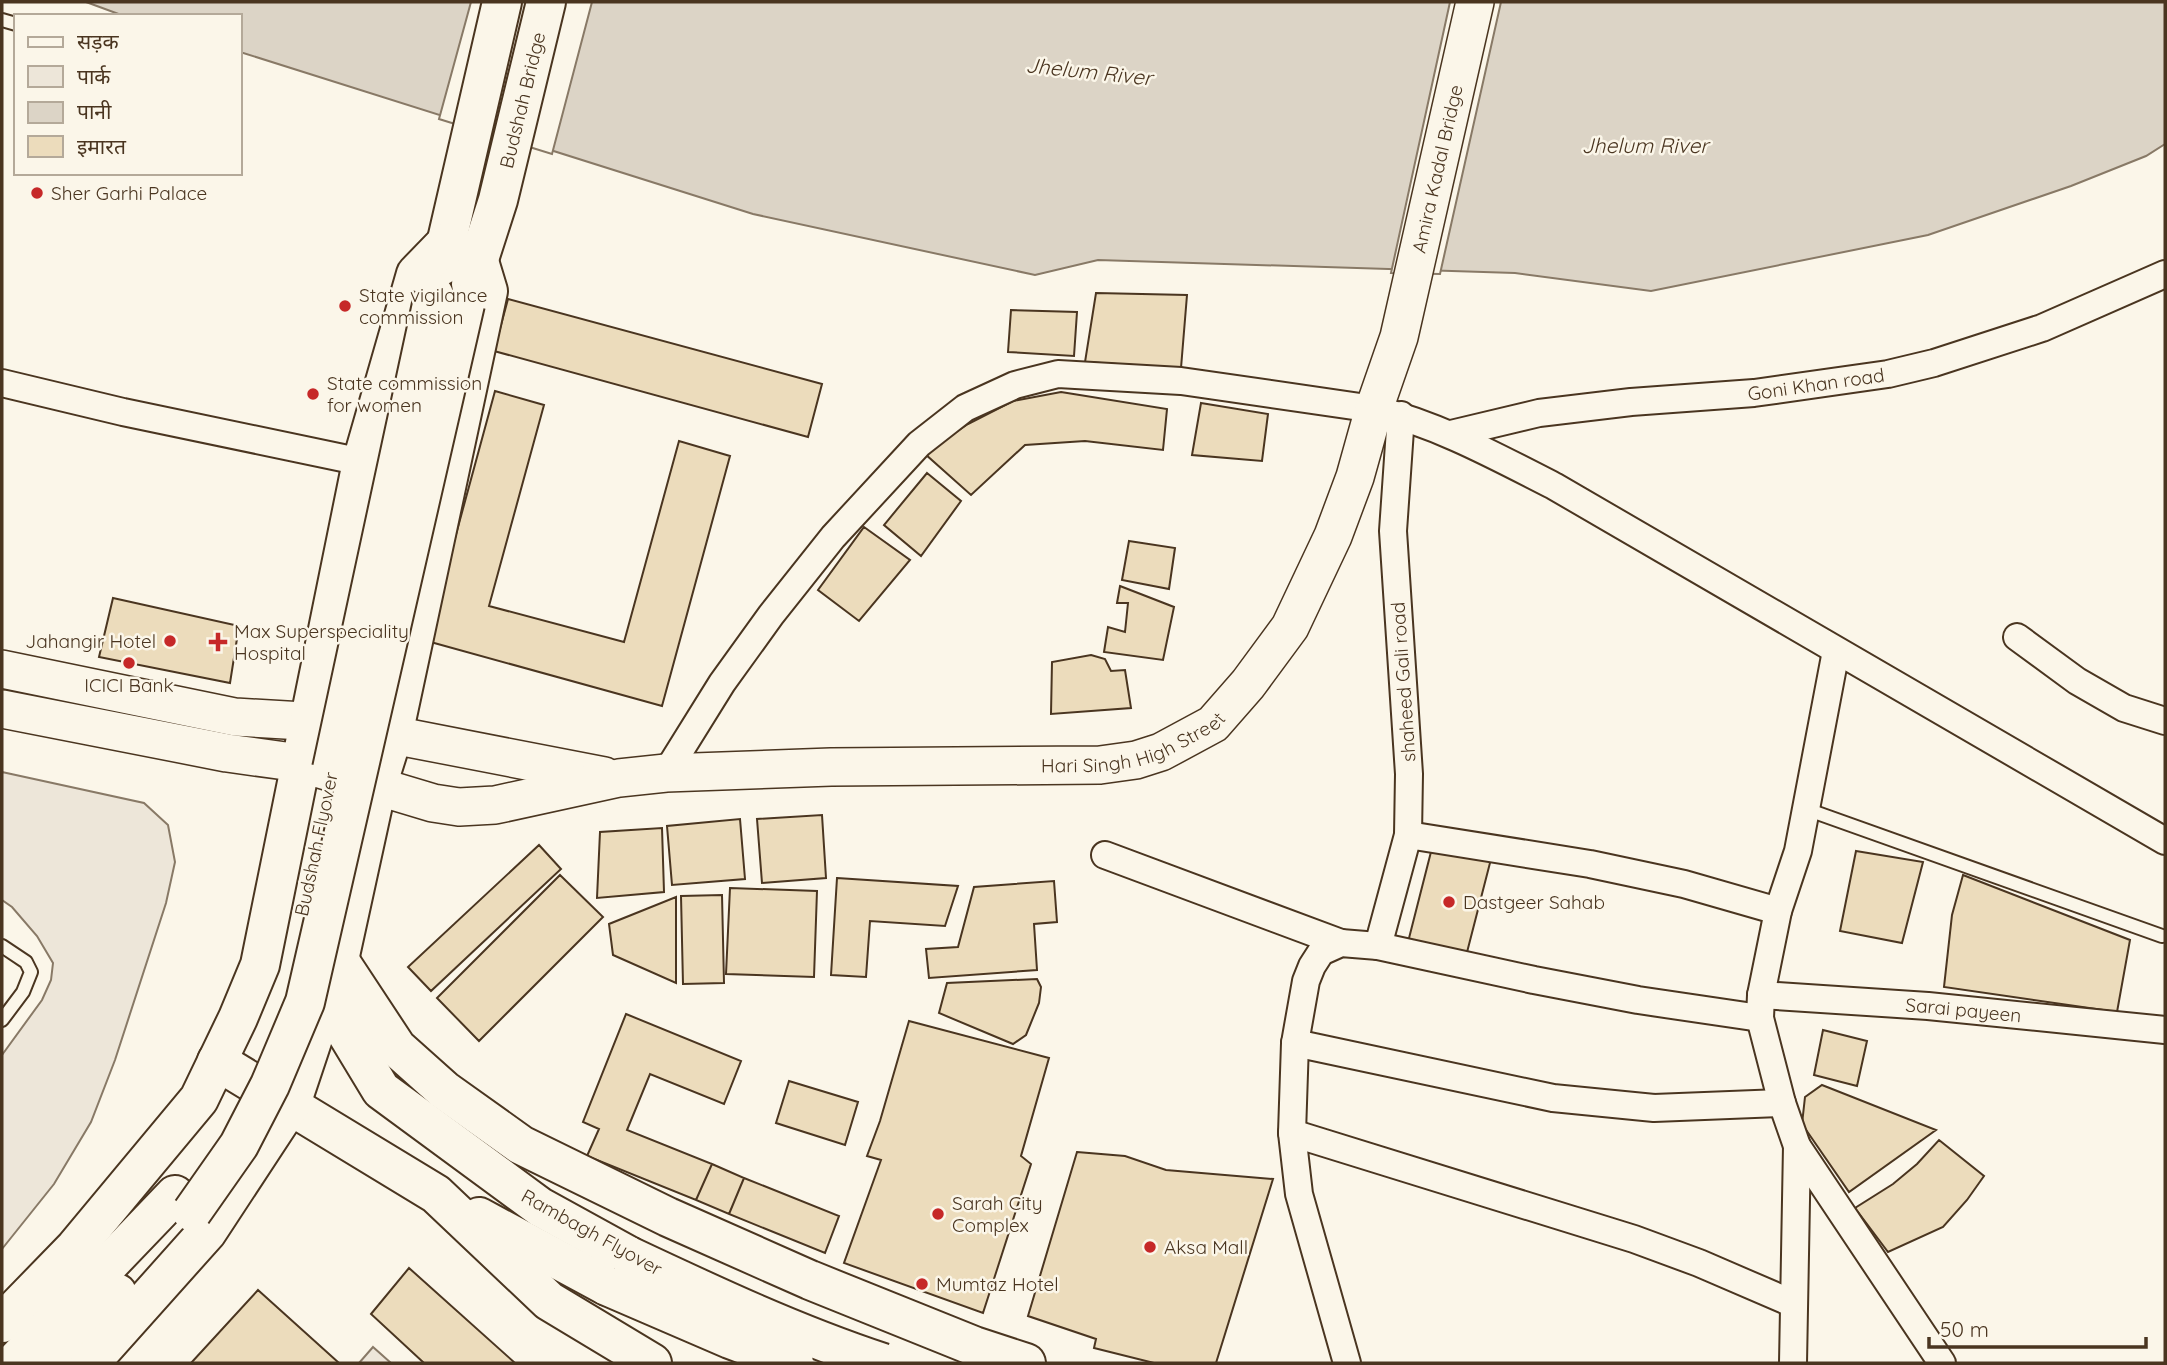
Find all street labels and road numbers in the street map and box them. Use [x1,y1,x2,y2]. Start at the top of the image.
street label: Budshah Bridge [494,30,550,171]
street label: Amira Kadal Bridge [1406,82,1468,255]
street label: Goni Khan road [1746,363,1886,406]
street label: shaheed Gali road [1385,601,1421,763]
street label: Hari Singh High Street [1041,707,1230,777]
street label: Budshah Flyover [289,769,343,918]
street label: Sarai payeen [1905,993,2023,1027]
street label: Rambagh Flyover [517,1183,667,1281]

